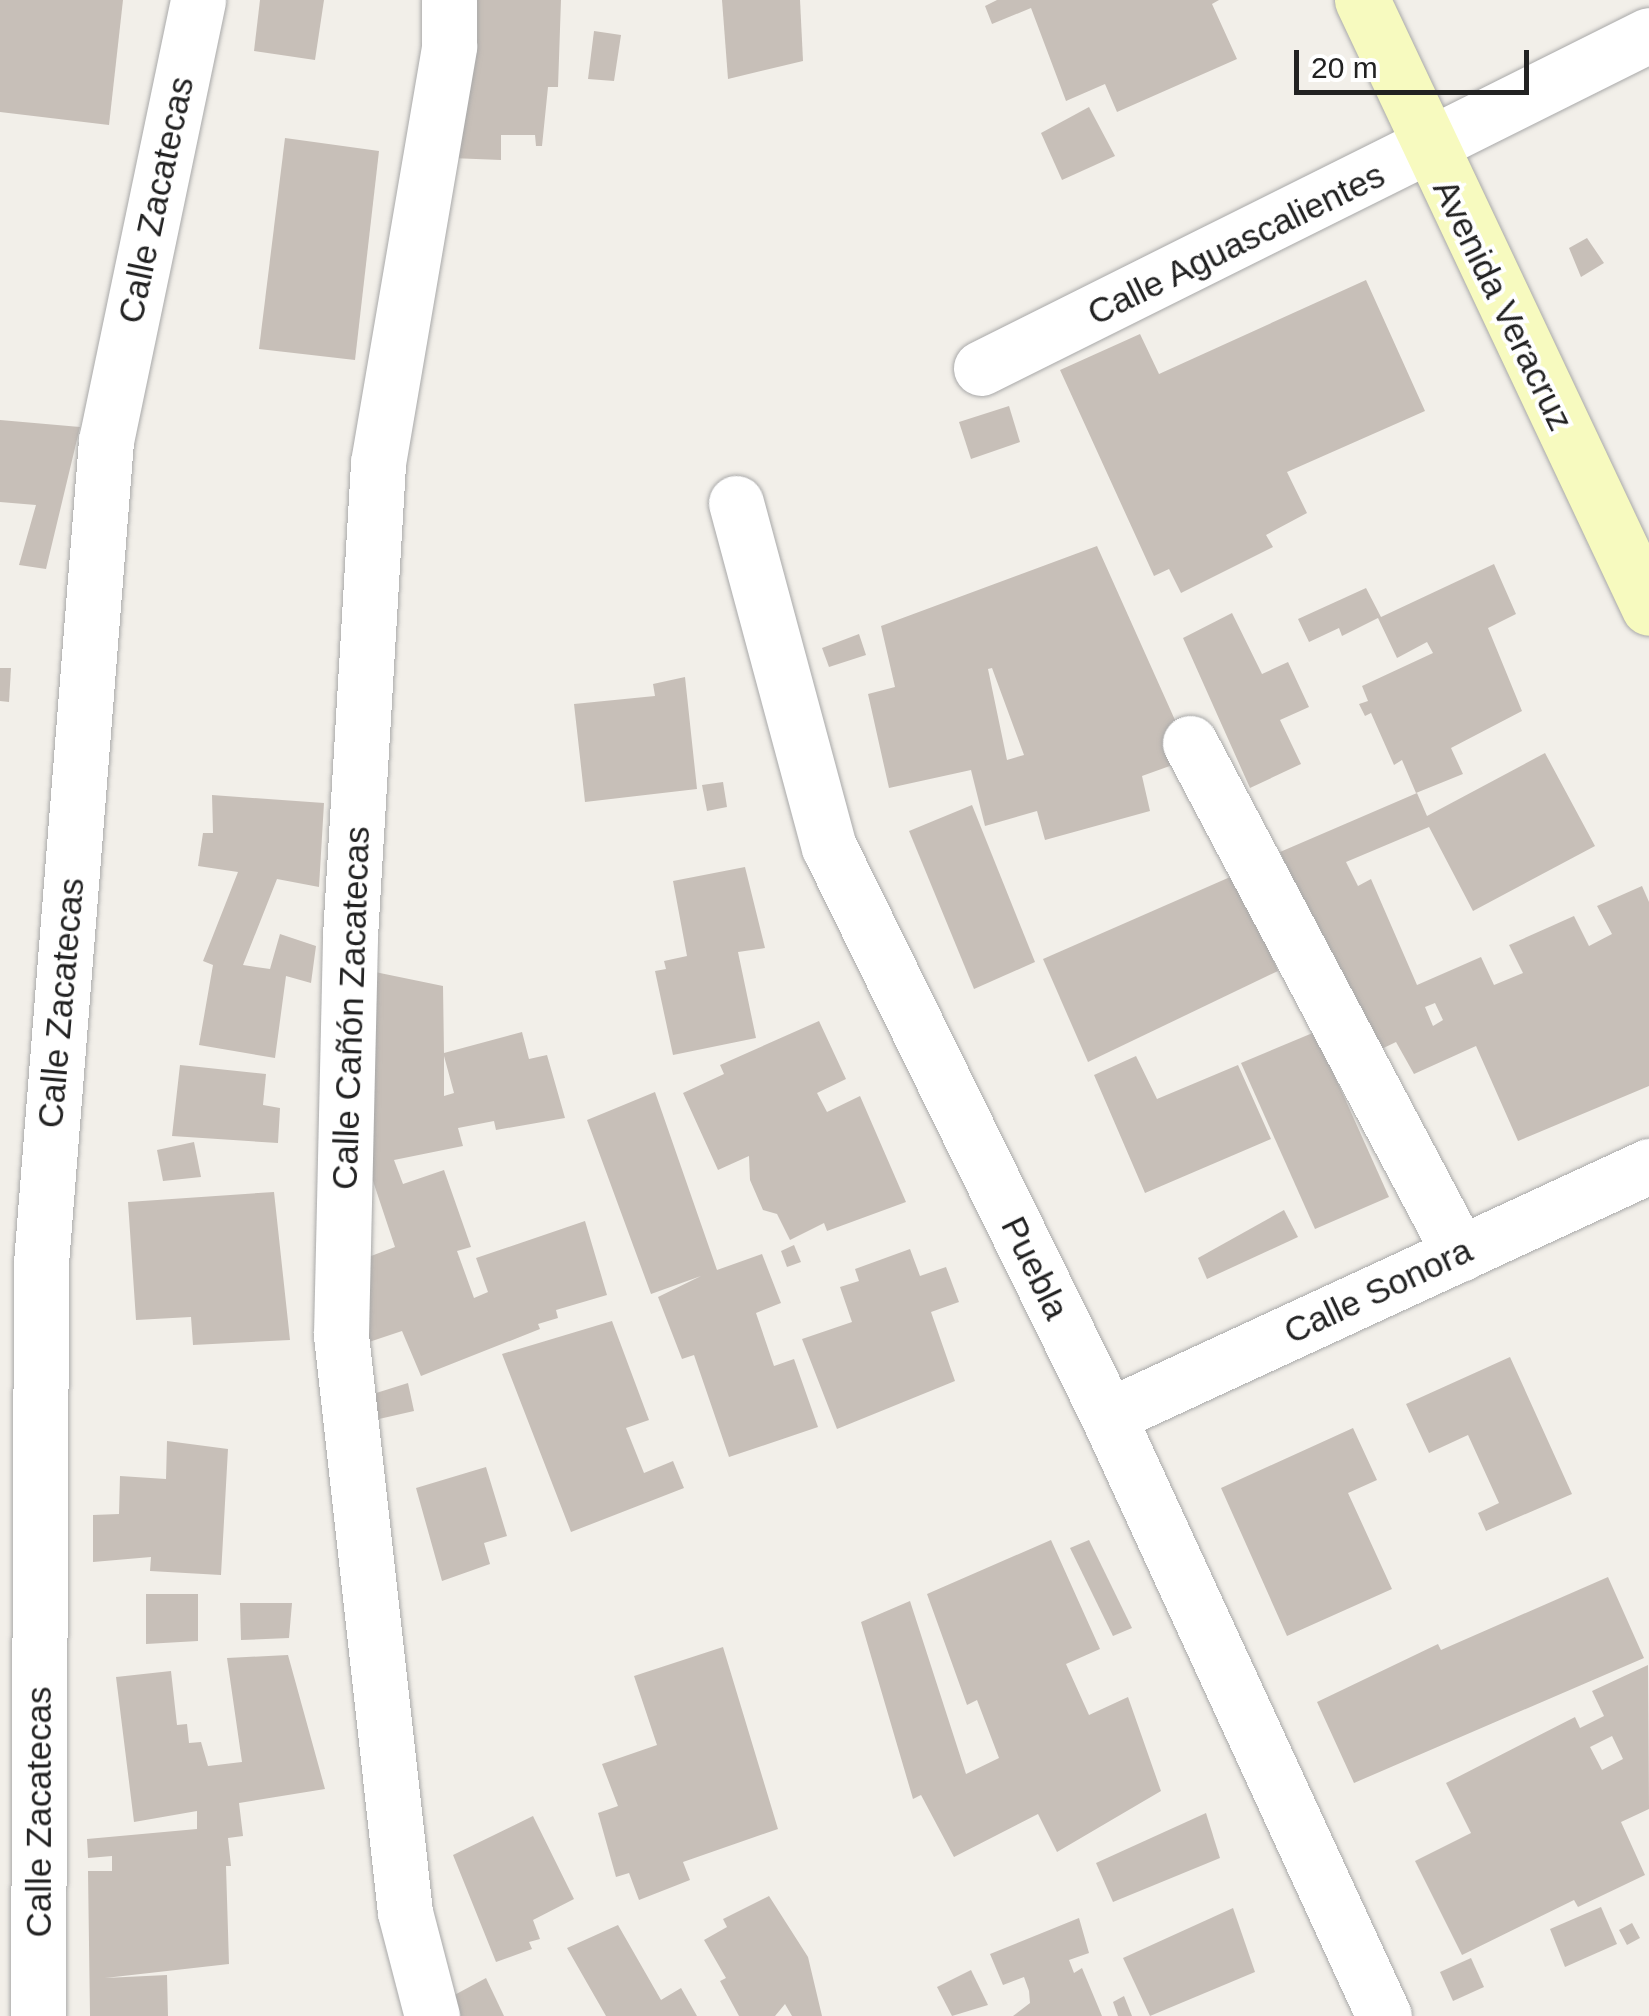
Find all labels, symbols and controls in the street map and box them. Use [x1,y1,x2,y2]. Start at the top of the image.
scale bar [1299,30,1534,92]
text: 20 m [1311,51,1378,84]
street label: Calle Zacatecas [109,73,203,327]
street label: Calle Aguascalientes [1080,153,1392,335]
street label: Avenida Veracruz [1424,173,1582,437]
street label: Calle Cañón Zacatecas [324,825,378,1191]
street label: Calle Zacatecas [29,876,93,1130]
street label: Puebla [992,1210,1078,1326]
street label: Calle Sonora [1277,1229,1479,1353]
street label: Calle Zacatecas [18,1687,60,1937]

